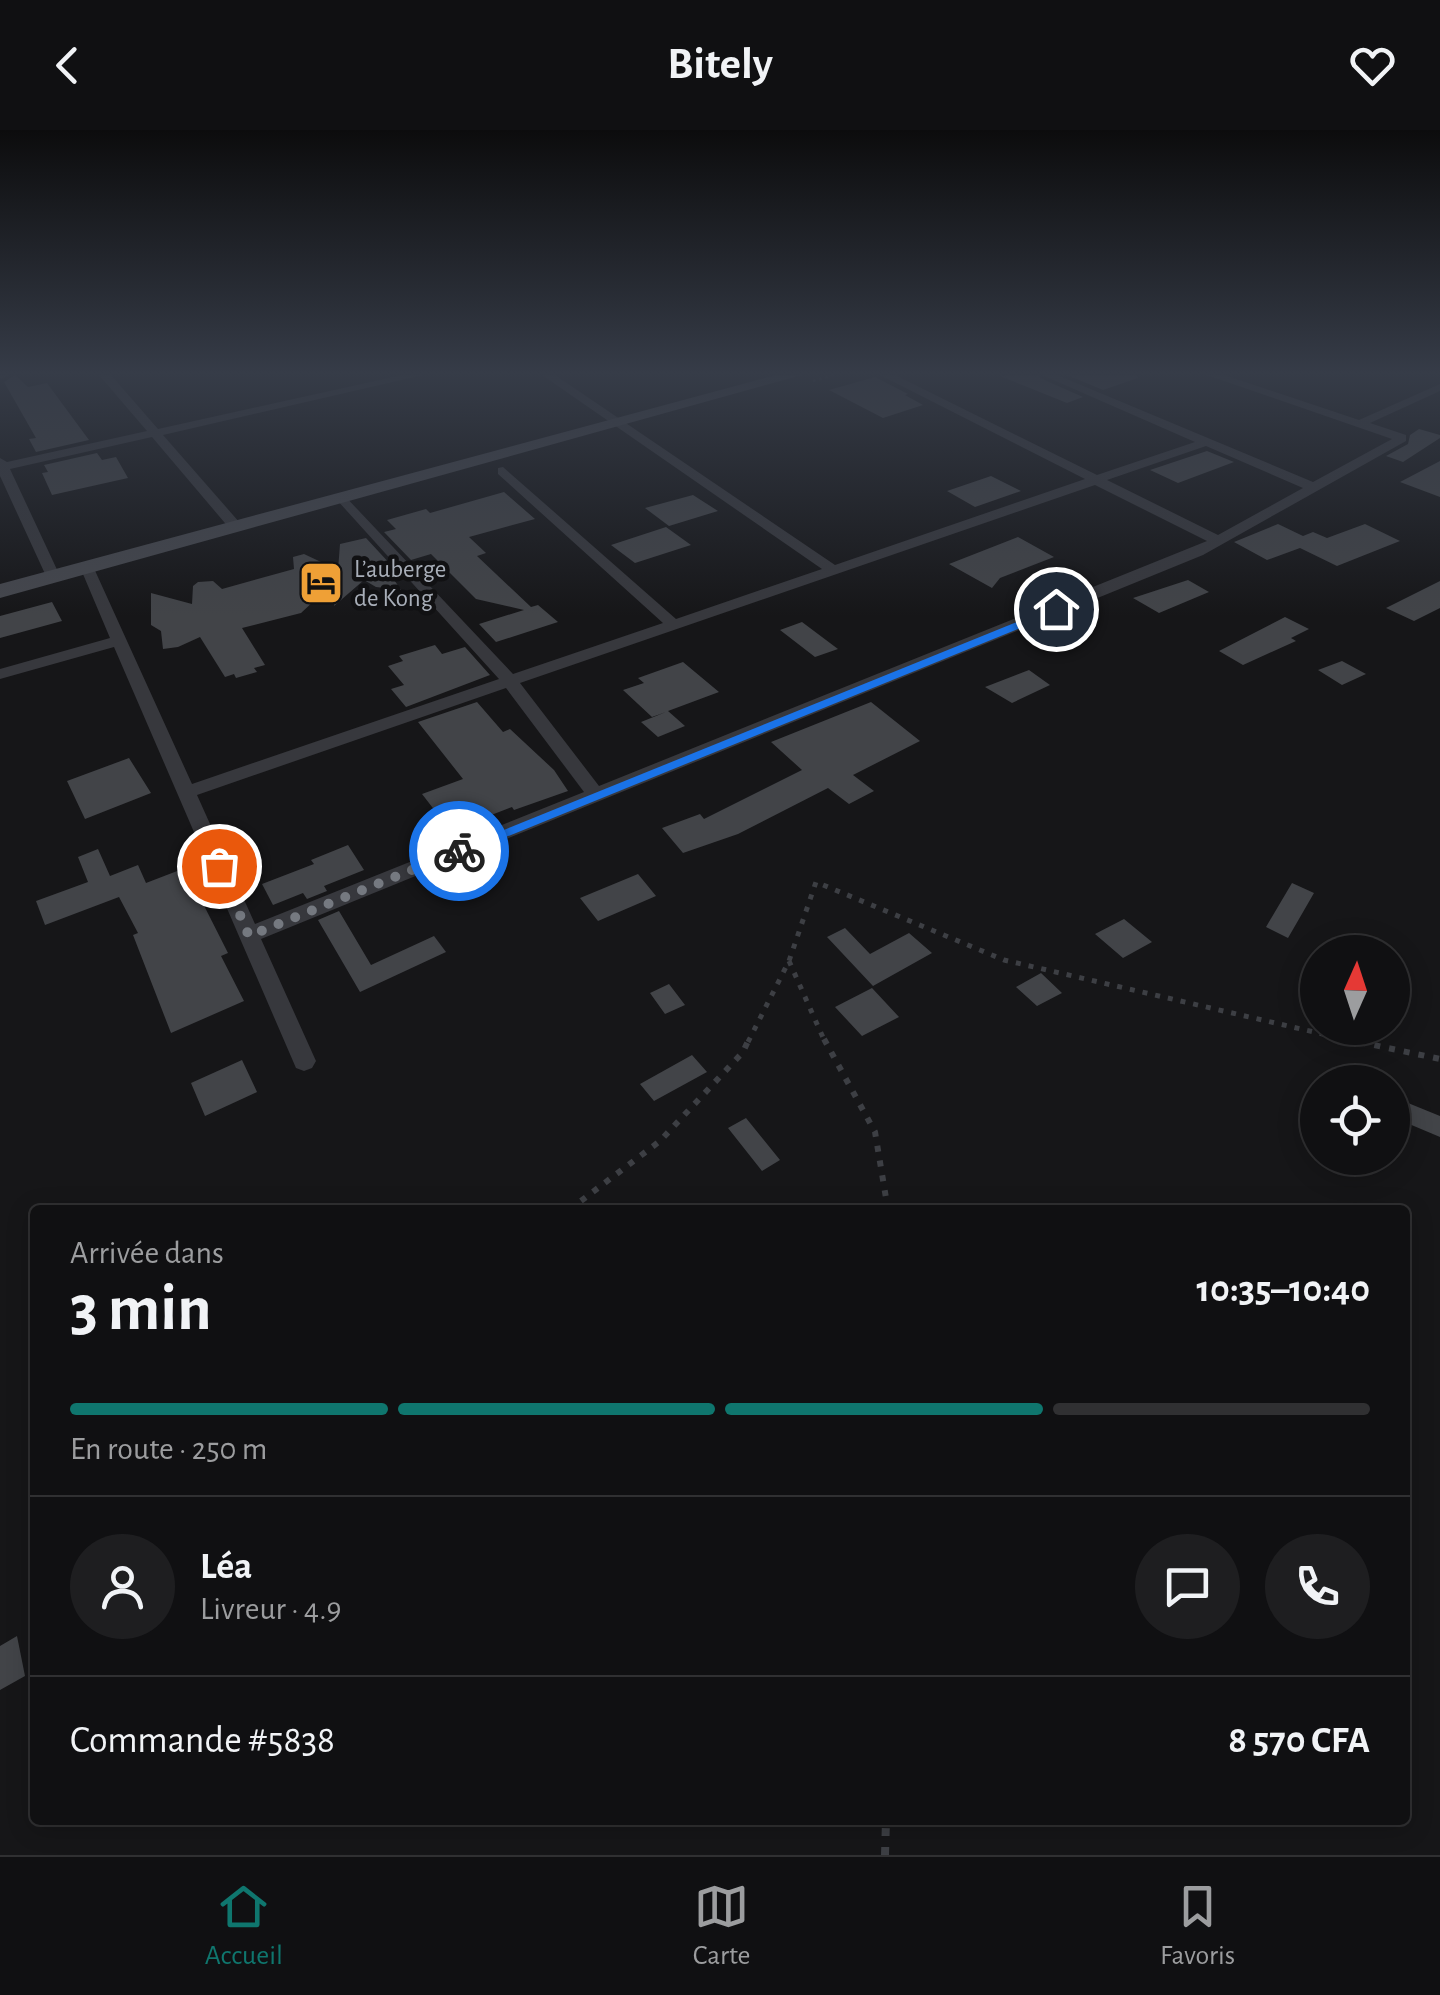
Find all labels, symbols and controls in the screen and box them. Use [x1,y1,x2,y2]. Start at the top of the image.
icon: back [40,38,95,93]
icon: heart [1345,38,1400,93]
text: Bitely [667,42,773,87]
place label: L’auberge de Kong [354,557,446,611]
hotel icon: L’auberge de Kong [298,560,344,606]
pin [1014,567,1099,652]
icon: home [1029,582,1084,637]
courier [409,801,509,901]
pin [177,824,262,909]
icon: bike [432,824,487,879]
icon: bag [192,839,247,894]
north arrow [1300,935,1410,1045]
map controls [1300,935,1410,1175]
button: locate [1300,1065,1410,1175]
text: Arrivée dans [70,1237,224,1269]
text: 10:35–10:40 [1196,1271,1370,1309]
text: 3 min [70,1277,212,1342]
text: En route · 250 m [70,1433,267,1465]
button: person [70,1534,175,1639]
button: chat [1135,1534,1240,1639]
button: phone [1265,1534,1370,1639]
text: Léa [200,1548,252,1586]
text: Livreur · 4.9 [200,1593,342,1625]
text: Commande #5838 [70,1722,335,1760]
text: 8 570 CFA [1228,1722,1370,1760]
tab: Accueil [205,1879,283,1973]
tab: Carte [693,1879,750,1973]
tab: Favoris [1160,1879,1235,1973]

